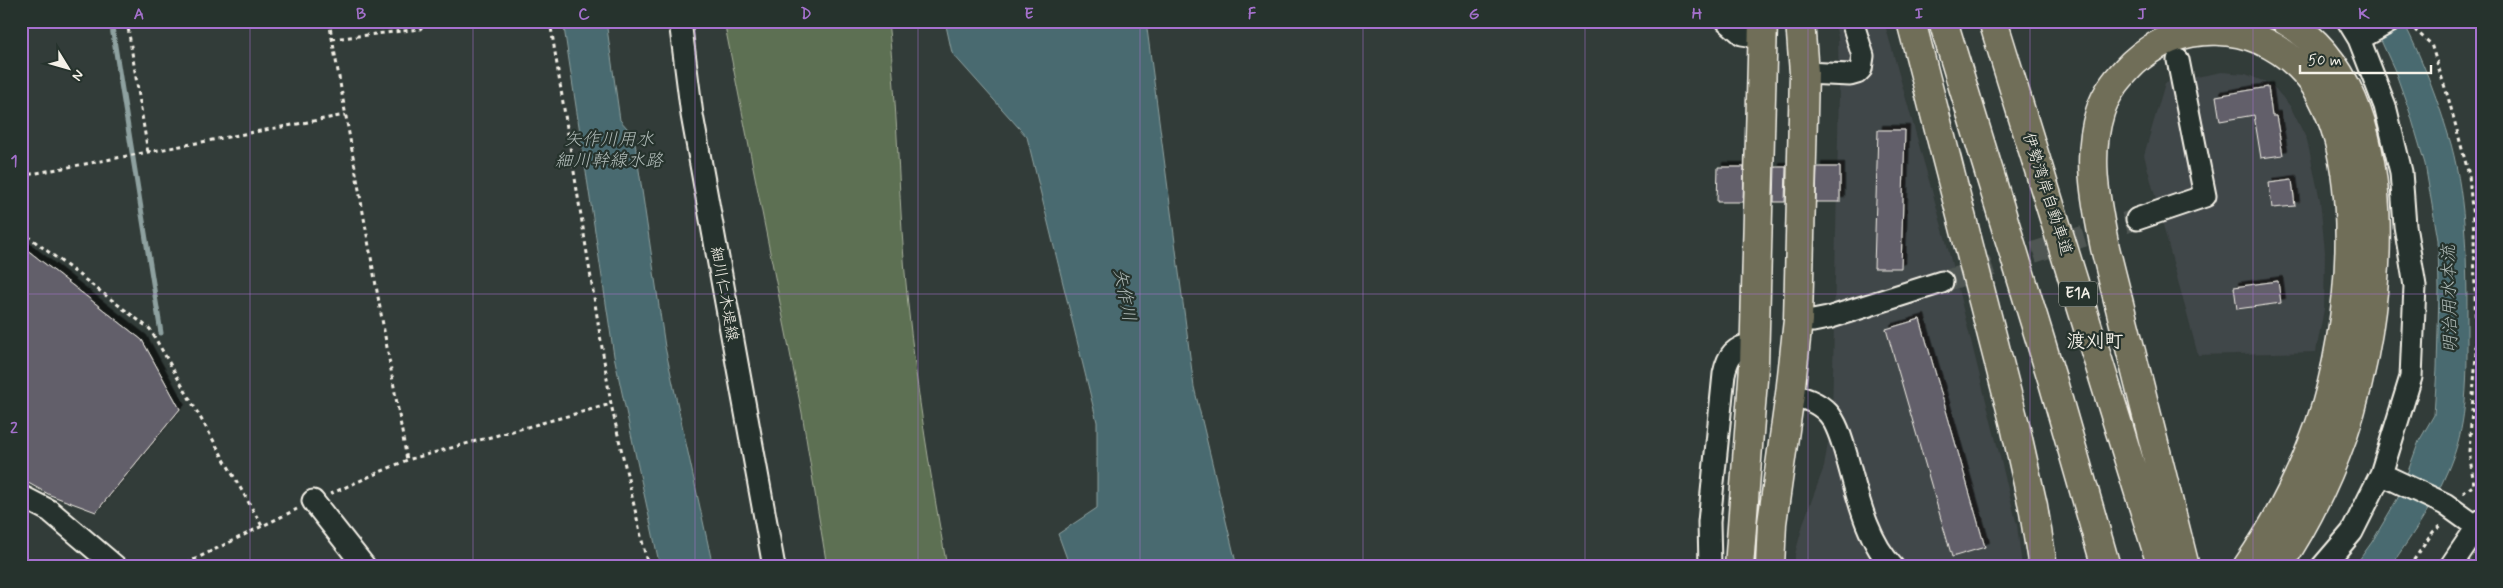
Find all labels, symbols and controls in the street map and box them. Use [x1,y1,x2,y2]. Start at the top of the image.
text: A [134,4,144,25]
text: B [356,4,366,25]
text: C [578,4,590,25]
text: D [800,4,812,25]
text: E [1024,4,1034,25]
text: F [1248,4,1257,25]
text: G [1469,4,1480,25]
text: H [1692,4,1703,25]
text: I [1915,4,1924,25]
text: J [2137,4,2147,25]
text: K [2358,4,2370,25]
north arrow [42,42,92,92]
scale bar [2300,42,2432,74]
text: 50 m [2308,51,2342,71]
text: N [68,66,88,84]
water label: 矢作川用水 細川幹線水路 [555,128,664,173]
street label: 伊勢湾岸自動車道 [2017,130,2077,258]
text: 1 [10,151,18,172]
water label: 明治用水本流 [2437,244,2463,353]
street label: 細川仁木堤線 [705,245,743,343]
water label: 矢作川 [1107,266,1141,324]
road number: E1A [2059,282,2097,306]
district label: 渡刈町 [2066,329,2124,354]
text: 2 [10,418,18,439]

